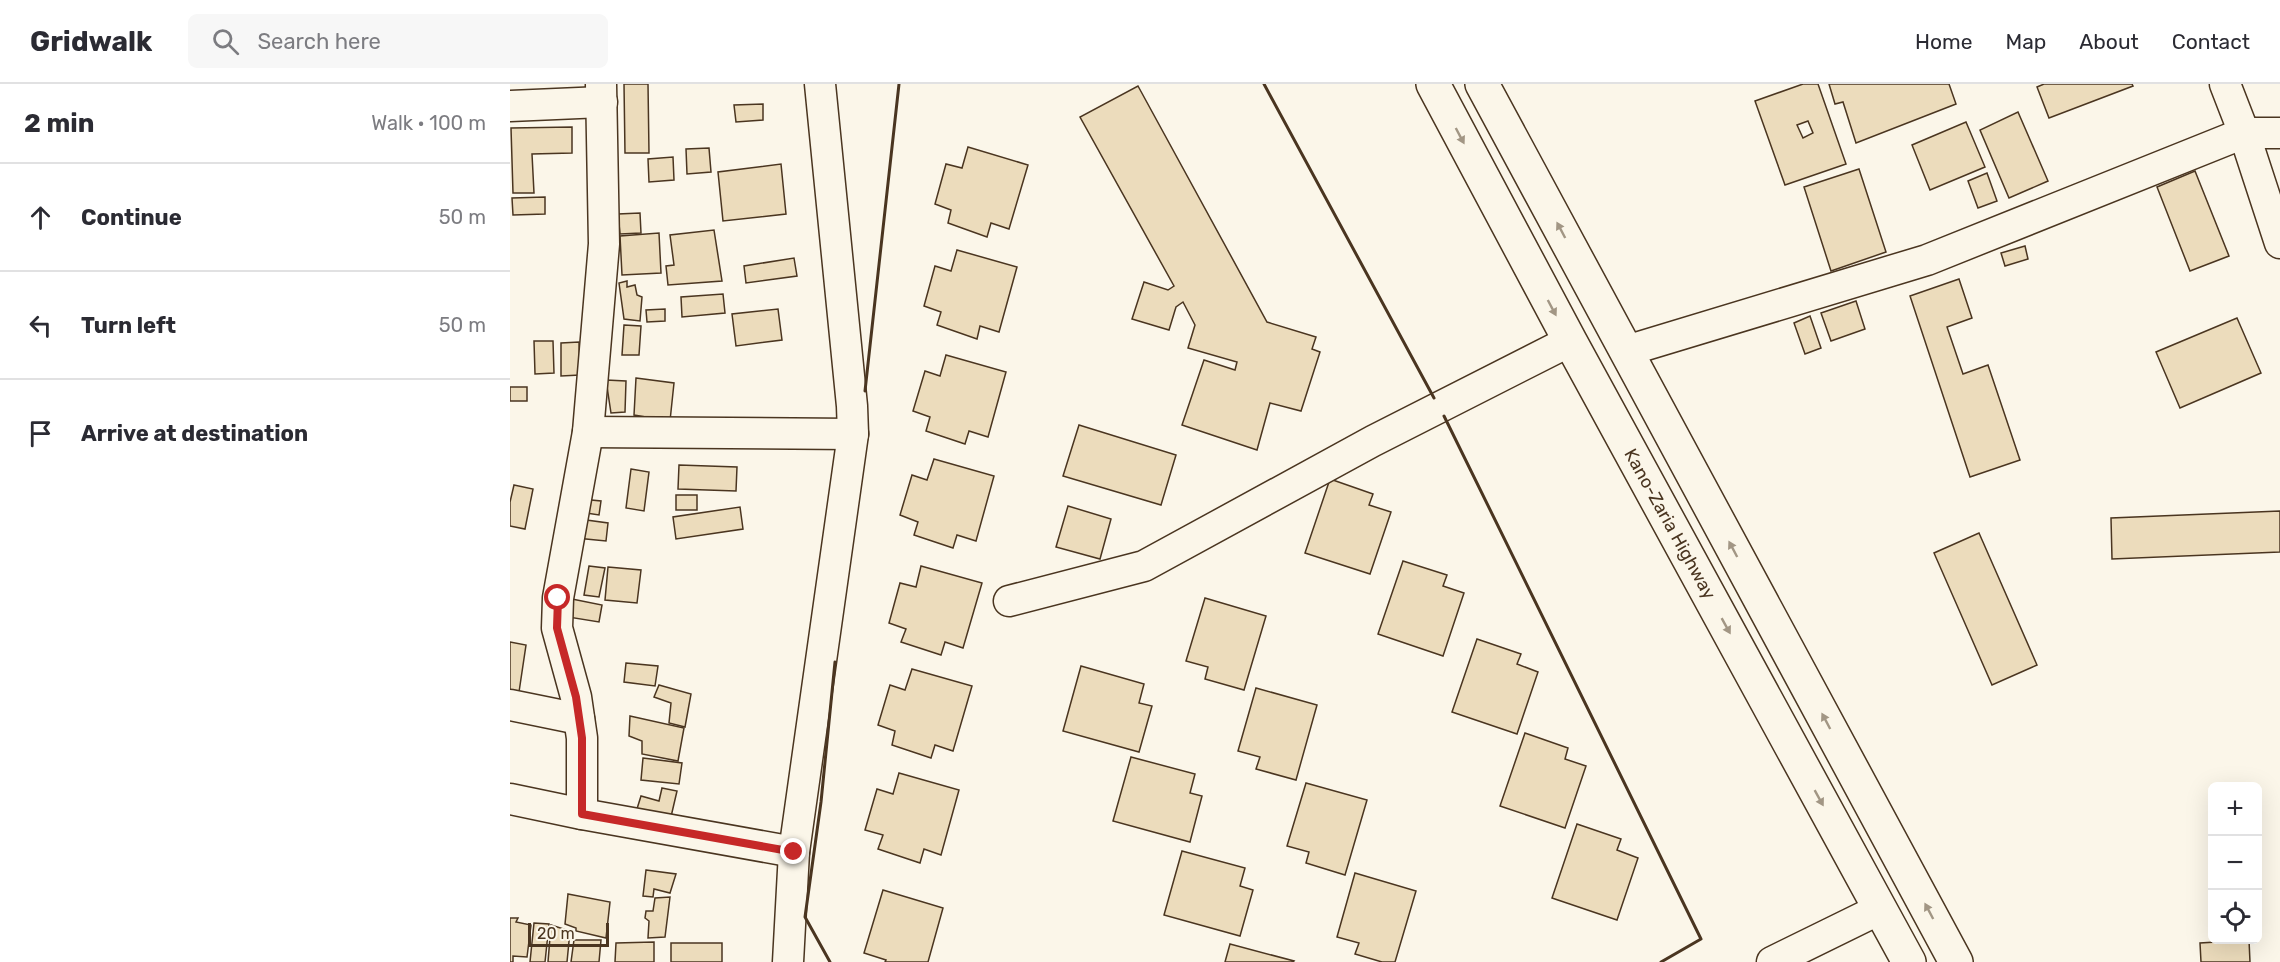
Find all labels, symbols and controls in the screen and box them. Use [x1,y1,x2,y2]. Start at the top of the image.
search box [188,14,608,68]
text: Gridwalk [30,25,152,58]
icon: search [209,25,242,58]
text: Search here [257,28,381,55]
text: Home [1915,29,1972,54]
text: Map [2005,29,2046,54]
text: About [2079,29,2139,54]
text: Contact [2172,29,2250,54]
text: 2 min [24,108,94,139]
text: Walk · 100 m [371,111,486,135]
one-way arrow [1456,127,1465,144]
icon: ahead [24,201,57,234]
text: Continue [81,204,182,231]
text: 50 m [439,205,486,229]
one-way arrow [1556,221,1565,238]
one-way arrow [1547,299,1557,316]
icon: left [24,309,57,342]
text: Turn left [81,312,176,339]
text: 50 m [439,313,486,337]
icon: arrive [24,417,57,450]
text: Arrive at destination [81,420,308,447]
street label: Kano-Zaria Highway [1619,445,1721,603]
one-way arrow [1728,540,1738,557]
route start [544,584,570,610]
one-way arrow [1721,618,1731,635]
one-way arrow [1821,712,1831,729]
map controls [2208,782,2262,944]
button: + [2208,782,2262,836]
one-way arrow [1814,789,1824,806]
button: − [2208,836,2262,890]
route end [780,838,806,864]
button: locate [2208,890,2262,944]
one-way arrow [1924,902,1934,919]
scale bar [528,920,609,948]
text: 20 m [537,924,575,943]

